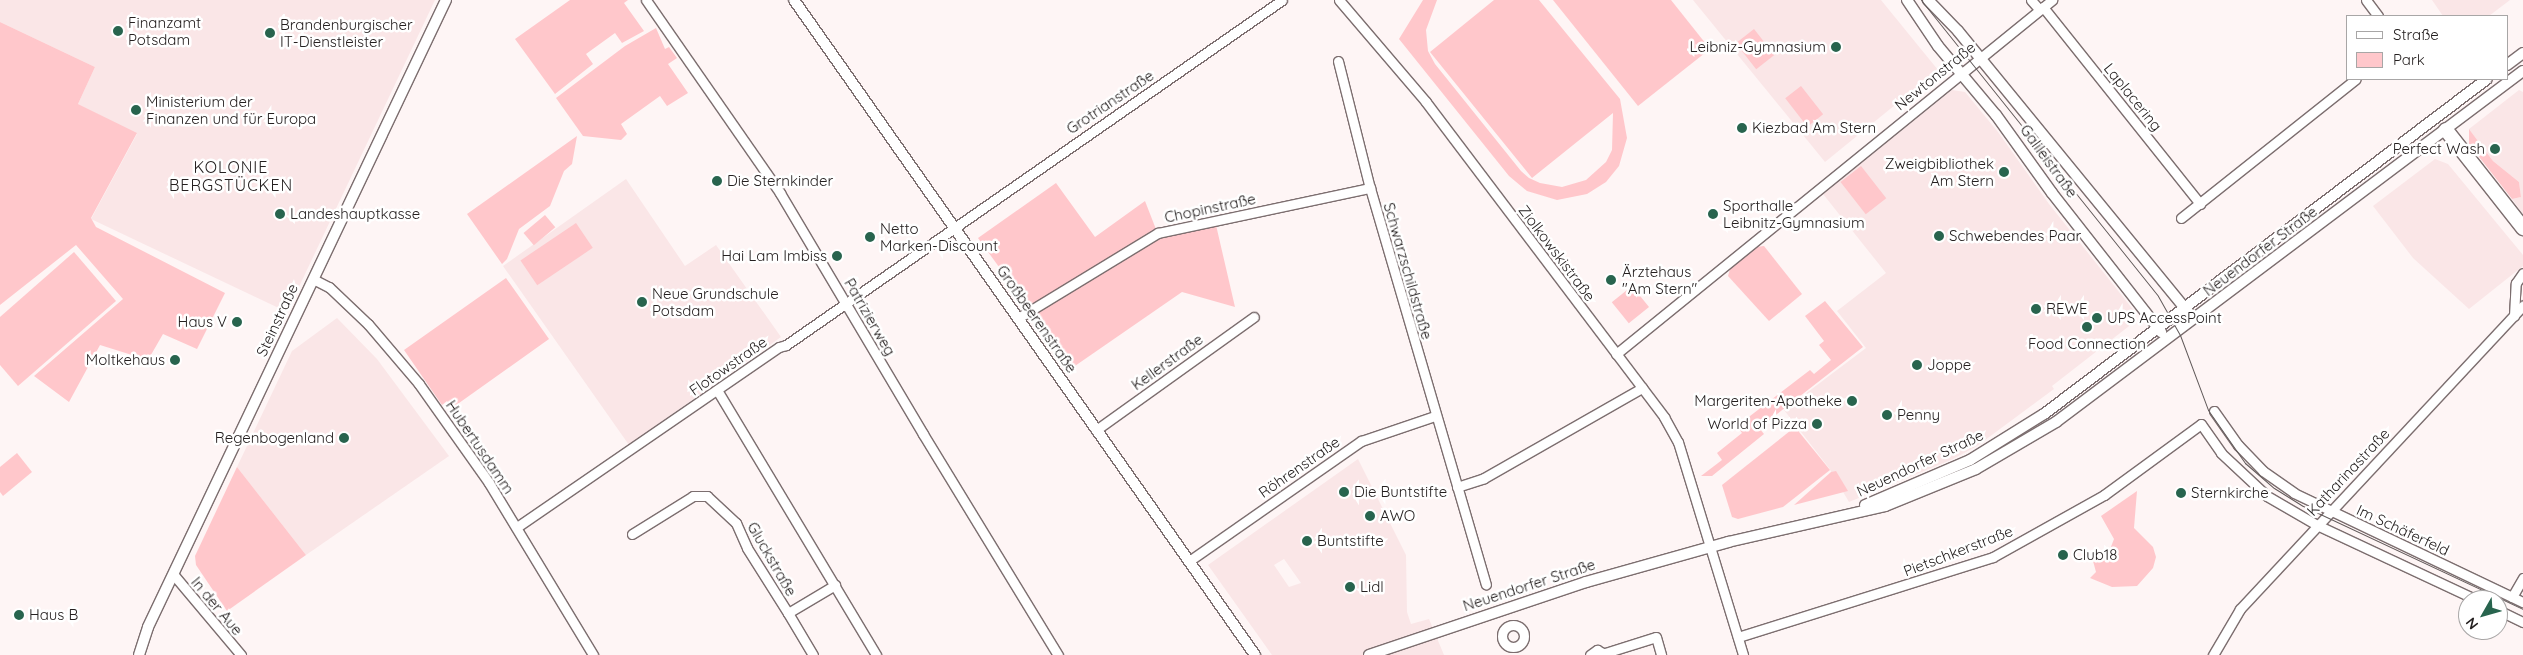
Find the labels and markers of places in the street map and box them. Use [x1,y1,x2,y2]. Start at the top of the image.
place label: Finanzamt Potsdam [128,13,201,48]
place label: Brandenburgischer IT-Dienstleister [280,15,413,50]
marker: Finanzamt Potsdam [112,25,124,37]
marker: Brandenburgischer IT-Dienstleister [264,27,276,39]
place label: Leibniz-Gymnasium [1689,38,1826,56]
marker: Leibniz-Gymnasium [1830,41,1842,53]
place label: Ministerium der Finanzen und für Europa [146,92,316,127]
marker: Ministerium der Finanzen und für Europa [130,104,142,116]
place label: Kiezbad Am Stern [1752,119,1876,137]
marker: Kiezbad Am Stern [1736,122,1748,134]
place label: Perfect Wash [2393,140,2485,158]
marker: Perfect Wash [2489,143,2501,155]
place label: Zweigbibliothek Am Stern [1885,154,1994,189]
marker: Zweigbibliothek Am Stern [1998,166,2010,178]
place label: Die Sternkinder [727,172,833,190]
marker: Die Sternkinder [711,175,723,187]
place label: Sporthalle Leibnitz-Gymnasium [1723,196,1865,231]
place label: Landeshauptkasse [290,205,420,223]
marker: Landeshauptkasse [274,208,286,220]
marker: Sporthalle Leibnitz-Gymnasium [1707,208,1719,220]
place label: Netto Marken-Discount [880,219,998,254]
place label: Schwebendes Paar [1949,227,2081,245]
marker: Schwebendes Paar [1933,230,1945,242]
marker: Netto Marken-Discount [864,231,876,243]
place label: Hai Lam Imbiss [721,247,827,265]
marker: Hai Lam Imbiss [831,250,843,262]
place label: Ärztehaus "Am Stern" [1622,262,1697,297]
marker: Ärztehaus "Am Stern" [1604,273,1618,287]
place label: Neue Grundschule Potsdam [652,284,779,319]
marker: Neue Grundschule Potsdam [636,296,648,308]
place label: REWE [2046,300,2088,318]
marker: REWE [2030,303,2042,315]
place label: UPS AccessPoint [2107,309,2222,327]
marker: UPS AccessPoint [2091,312,2103,324]
place label: Haus V [178,313,227,331]
marker: Haus V [231,316,243,328]
marker: Food Connection [2081,321,2093,333]
place label: Food Connection [2028,335,2146,353]
place label: Moltkehaus [86,351,165,369]
marker: Moltkehaus [169,354,181,366]
place label: Joppe [1927,356,1971,374]
marker: Joppe [1911,359,1923,371]
place label: Margeriten-Apotheke [1694,392,1842,410]
marker: Margeriten-Apotheke [1846,395,1858,407]
place label: Penny [1897,406,1940,424]
marker: Penny [1881,409,1893,421]
place label: World of Pizza [1707,415,1807,433]
marker: World of Pizza [1811,418,1823,430]
place label: Regenbogenland [215,429,334,447]
marker: Regenbogenland [338,432,350,444]
place label: Die Buntstifte [1354,483,1447,501]
place label: Sternkirche [2191,484,2269,502]
marker: Die Buntstifte [1338,486,1350,498]
marker: Sternkirche [2175,487,2187,499]
place label: AWO [1380,507,1415,525]
marker: AWO [1364,510,1376,522]
place label: Buntstifte [1317,532,1384,550]
marker: Buntstifte [1301,535,1313,547]
place label: Club18 [2073,546,2117,564]
marker: Club18 [2057,549,2069,561]
place label: Lidl [1360,578,1384,596]
marker: Lidl [1344,581,1356,593]
place label: Haus B [29,606,78,624]
marker: Haus B [13,609,25,621]

